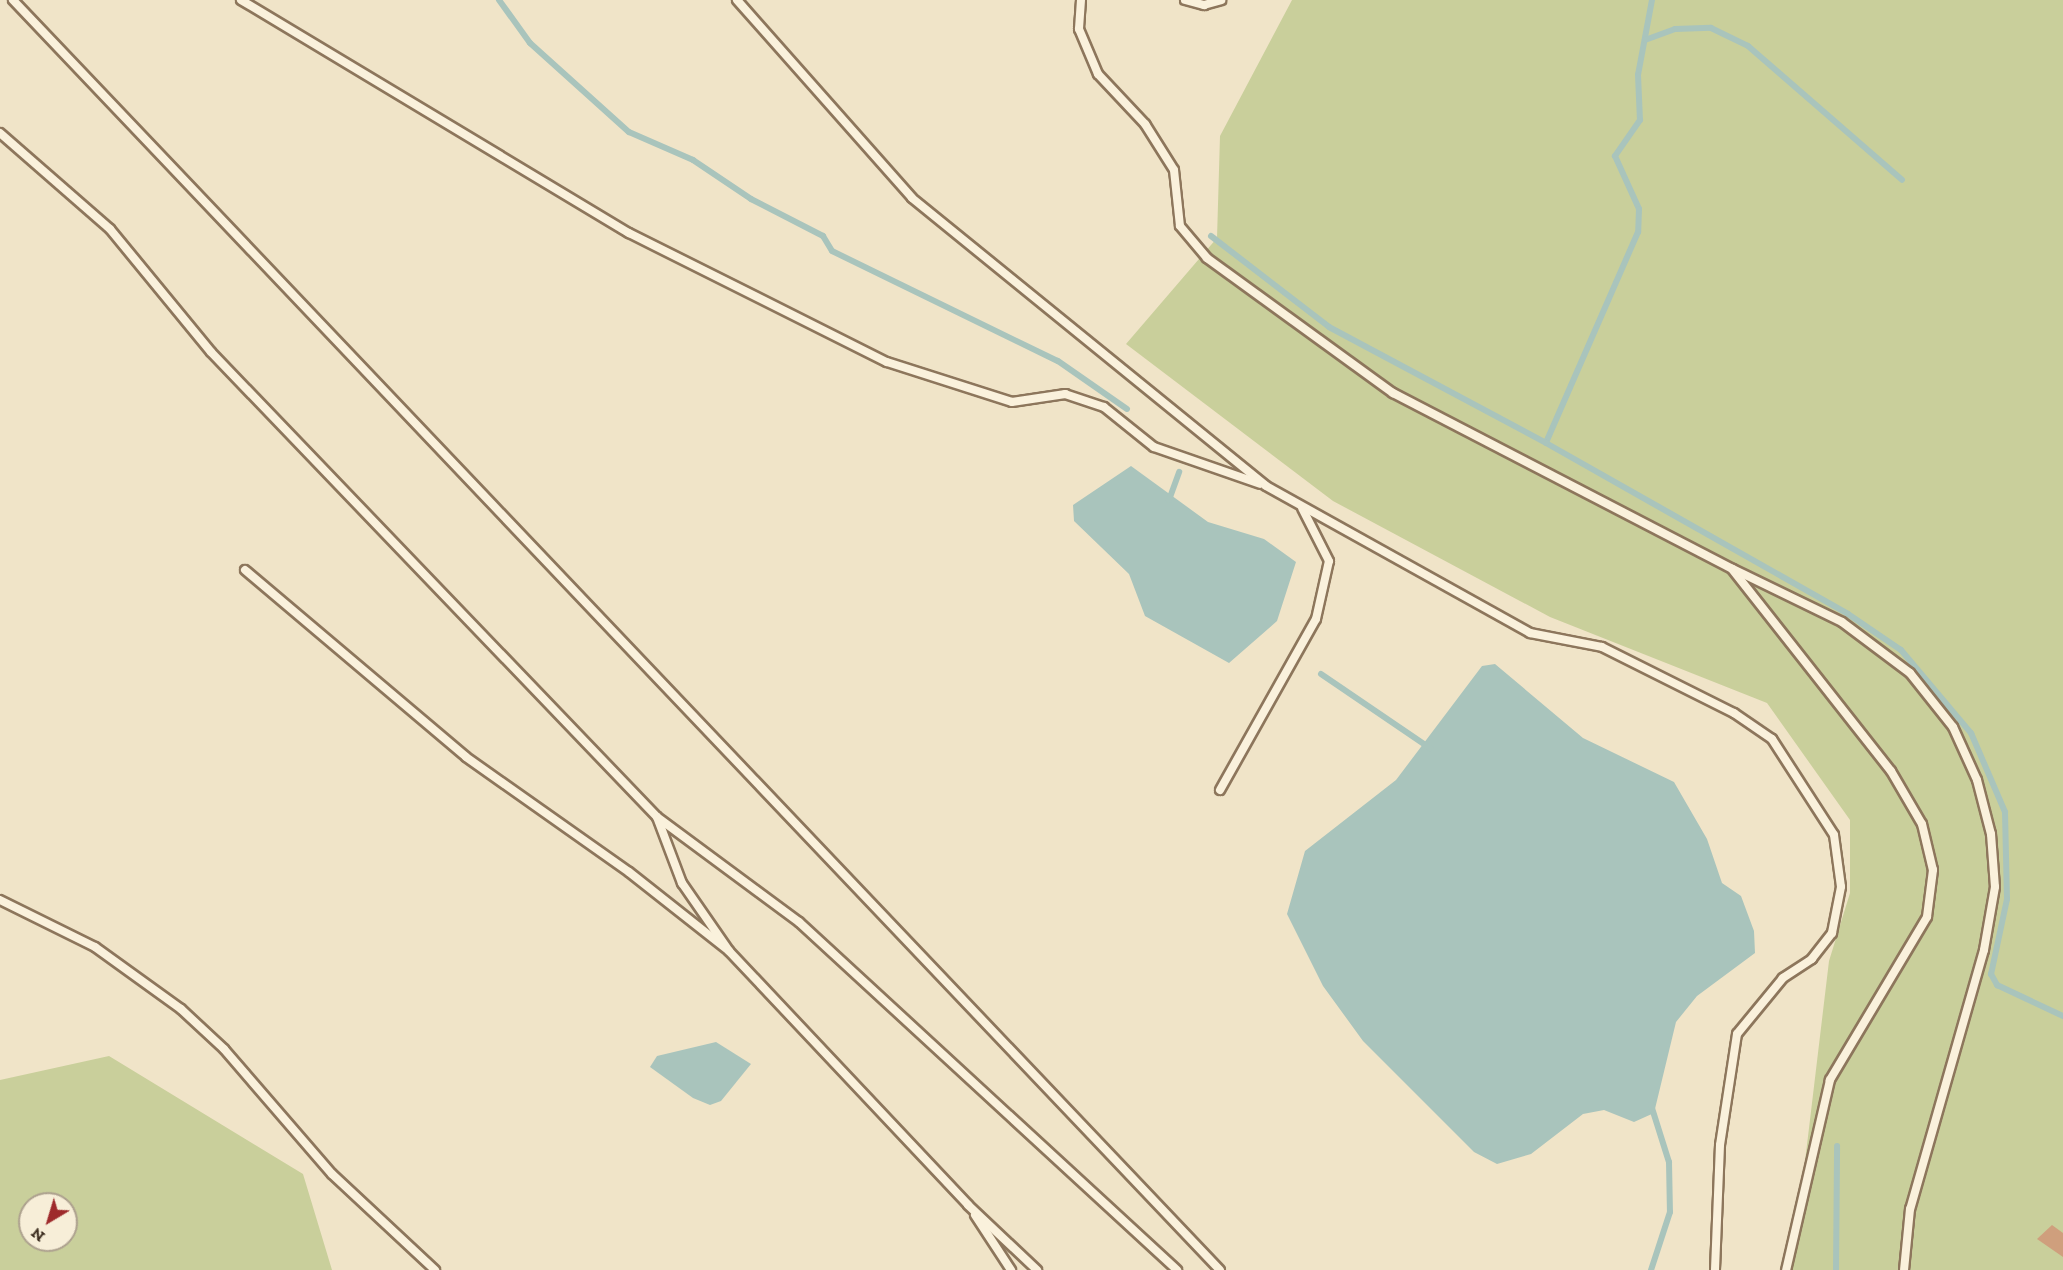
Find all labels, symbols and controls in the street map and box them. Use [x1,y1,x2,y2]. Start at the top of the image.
north arrow [18,1192,78,1252]
text: N [27,1224,48,1246]

